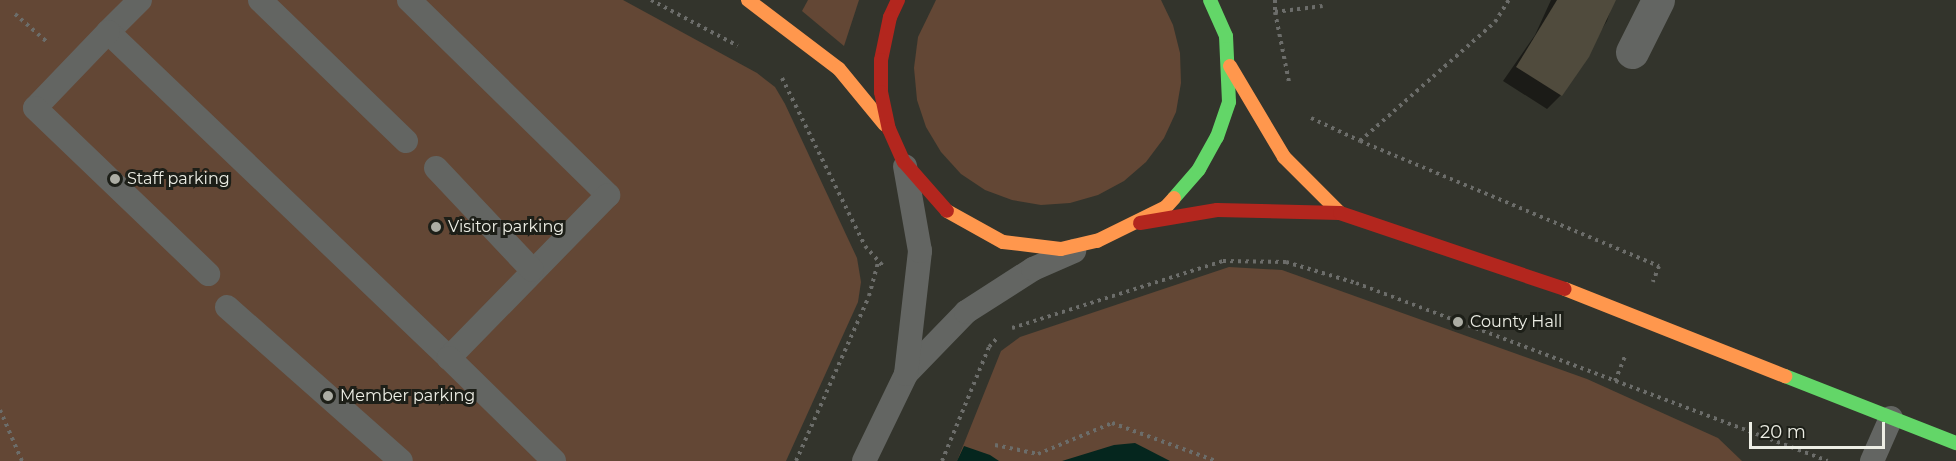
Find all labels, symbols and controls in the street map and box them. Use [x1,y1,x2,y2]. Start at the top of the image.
place label: Staff parking [127,169,230,189]
marker: Staff parking [108,172,122,186]
place label: Visitor parking [448,217,564,237]
marker: Visitor parking [429,220,443,234]
place label: County Hall [1470,312,1562,332]
marker: County Hall [1451,315,1465,329]
place label: Member parking [340,386,475,406]
marker: Member parking [321,389,335,403]
scale bar [1752,410,1888,448]
text: 20 m [1760,421,1806,443]

